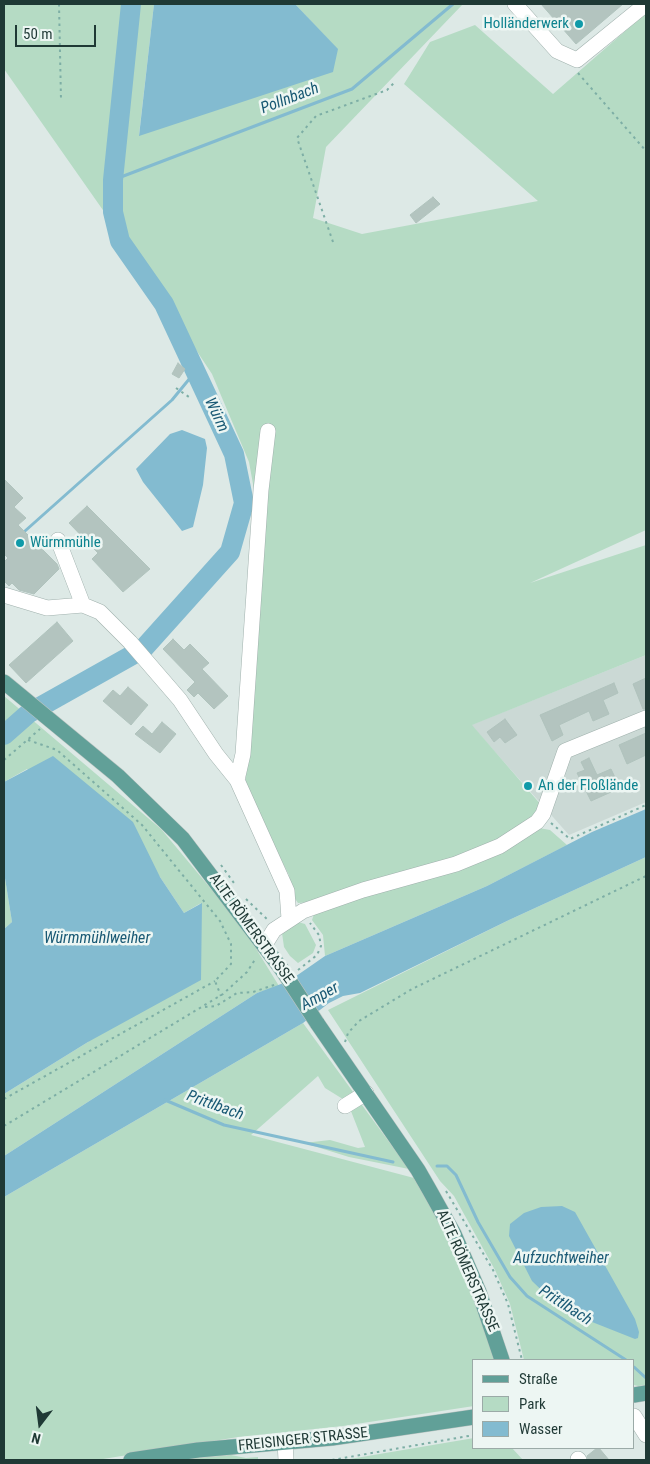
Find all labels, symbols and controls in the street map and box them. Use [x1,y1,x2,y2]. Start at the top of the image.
scale bar [18,15,99,47]
place label: Holländerwerk [484,15,569,33]
marker: Holländerwerk [573,18,585,30]
text: 50 m [23,25,53,43]
water label: Pollnbach [258,79,322,119]
water label: Würm [200,395,232,435]
place label: Würmmühle [30,534,101,552]
marker: Würmmühle [14,537,26,549]
place label: An der Floßlände [538,777,638,795]
marker: An der Floßlände [522,780,534,792]
street label: ALTE RÖMERSTRASSE [205,871,297,987]
water label: Würmmühlweiher [44,929,150,949]
water label: Amper [298,979,342,1015]
water label: Prittlbach [184,1087,246,1125]
street label: ALTE RÖMERSTRASSE [432,1207,502,1335]
water label: Aufzuchtweiher [513,1249,609,1269]
water label: Prittlbach [535,1282,595,1330]
legend [472,1359,635,1449]
text: Straße [519,1370,558,1388]
text: Park [519,1395,546,1413]
north arrow [15,1399,65,1449]
text: Wasser [519,1420,563,1438]
street label: FREISINGER STRASSE [237,1424,369,1456]
text: N [30,1430,42,1447]

